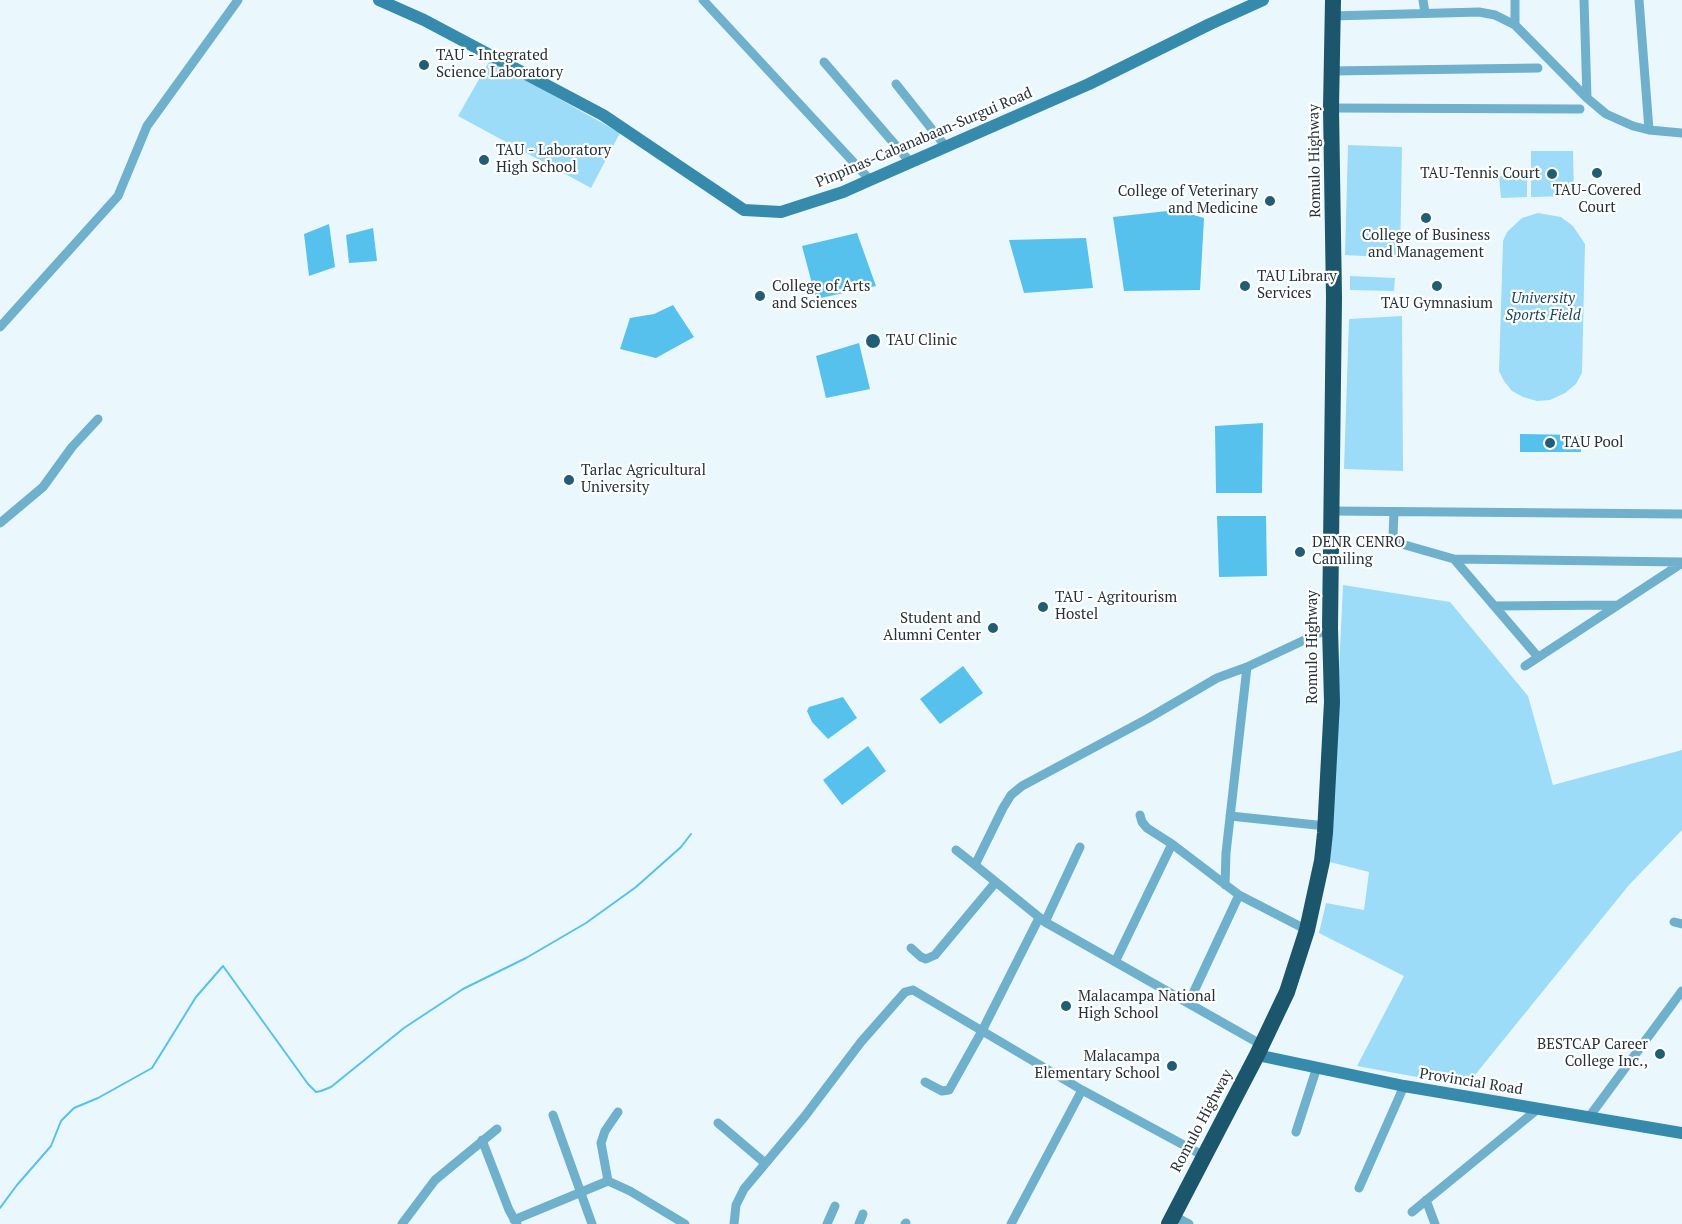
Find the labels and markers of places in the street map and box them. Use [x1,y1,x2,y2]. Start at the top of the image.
place label: TAU - Integrated Science Laboratory [436,47,563,82]
marker: TAU - Integrated Science Laboratory [417,58,431,72]
place label: TAU - Laboratory High School [496,142,611,177]
marker: TAU - Laboratory High School [477,153,491,167]
place label: TAU-Tennis Court [1420,165,1540,183]
marker: TAU-Covered Court [1590,166,1604,180]
marker: TAU-Tennis Court [1545,167,1559,181]
place label: TAU-Covered Court [1553,182,1641,217]
place label: College of Veterinary and Medicine [1118,183,1258,218]
marker: College of Veterinary and Medicine [1263,194,1277,208]
marker: College of Business and Management [1419,211,1433,225]
place label: College of Business and Management [1362,227,1490,262]
place label: TAU Library Services [1257,268,1337,303]
place label: College of Arts and Sciences [772,278,870,313]
marker: TAU Library Services [1238,279,1252,293]
marker: TAU Gymnasium [1430,279,1444,293]
marker: College of Arts and Sciences [753,289,767,303]
place label: TAU Gymnasium [1381,295,1493,313]
marker: TAU Clinic [864,332,882,350]
place label: TAU Clinic [886,332,957,350]
place label: TAU Pool [1562,434,1624,452]
marker: TAU Pool [1543,436,1557,450]
place label: Tarlac Agricultural University [581,462,706,497]
marker: Tarlac Agricultural University [562,473,576,487]
place label: DENR CENRO Camiling [1312,534,1405,569]
marker: DENR CENRO Camiling [1293,545,1307,559]
place label: TAU - Agritourism Hostel [1055,589,1177,624]
marker: TAU - Agritourism Hostel [1036,600,1050,614]
place label: Student and Alumni Center [883,610,981,645]
marker: Student and Alumni Center [986,621,1000,635]
place label: Malacampa National High School [1078,988,1216,1023]
marker: Malacampa National High School [1059,999,1073,1013]
place label: BESTCAP Career College Inc., [1537,1036,1648,1071]
marker: BESTCAP Career College Inc., [1653,1047,1667,1061]
place label: Malacampa Elementary School [1034,1048,1160,1083]
marker: Malacampa Elementary School [1165,1059,1179,1073]

